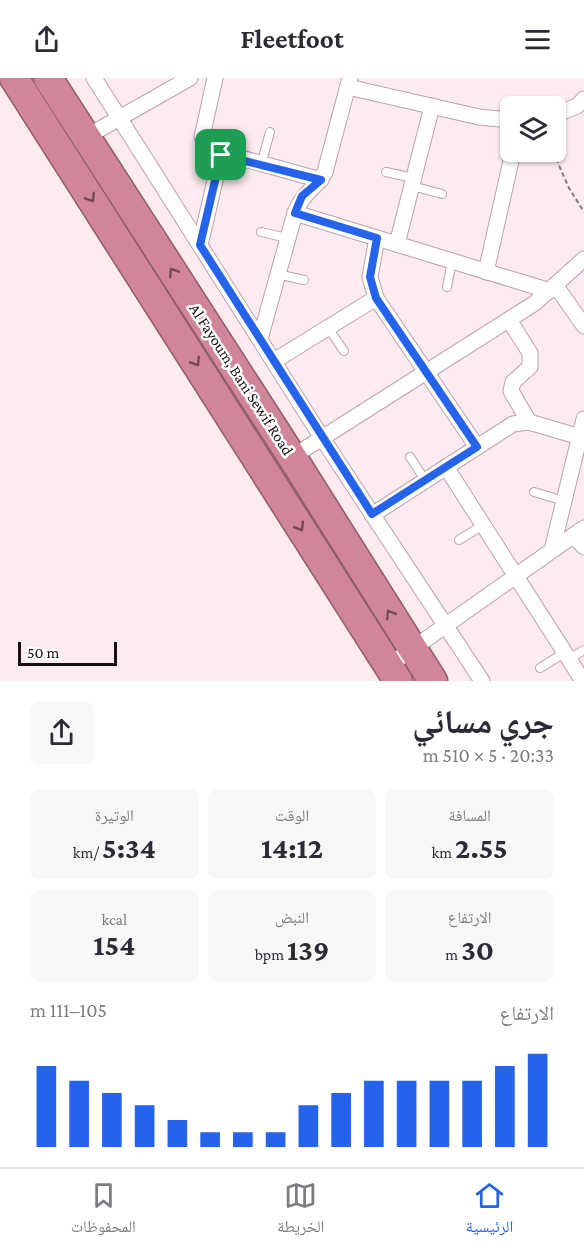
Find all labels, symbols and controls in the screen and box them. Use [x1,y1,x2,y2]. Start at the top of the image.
icon: share [30,23,63,56]
icon: menu [521,23,554,56]
text: Fleetfoot [240,24,344,54]
map controls [500,96,566,162]
button: layers [500,96,566,162]
pin [195,129,246,180]
icon: arrive [204,138,237,171]
one-way arrow [83,192,95,202]
one-way arrow [168,268,180,278]
street label: Al Fayoum, Bani Sewif Road [185,300,297,459]
one-way arrow [188,356,199,367]
one-way arrow [293,521,305,531]
one-way arrow [386,610,398,620]
scale bar [18,639,117,666]
text: 50 m [27,644,59,661]
button: share [30,701,93,764]
text: جري مسائي [412,703,554,740]
text: 20:33 · 5 × 510 m [423,744,554,766]
text: الوتيرة [95,807,134,824]
text: الوقت [275,807,309,824]
text: المسافة [448,807,491,824]
text: 5:34 [102,831,156,864]
text: 14:12 [261,831,323,864]
text: 2.55 [455,831,508,864]
text: /km [73,844,102,861]
text: km [432,844,455,861]
text: النبض [275,909,309,926]
text: الارتفاع [448,909,492,926]
text: kcal [101,911,127,928]
text: 154 [93,928,135,961]
text: 139 [287,933,329,966]
text: 30 [461,933,494,966]
text: bpm [255,946,287,963]
text: m [445,946,461,963]
text: 105–111 m [30,999,107,1021]
text: الارتفاع [499,1002,554,1024]
tab: المحفوظات [71,1179,136,1242]
tab: الخريطة [277,1179,324,1242]
tab: الرئيسية [466,1179,513,1242]

